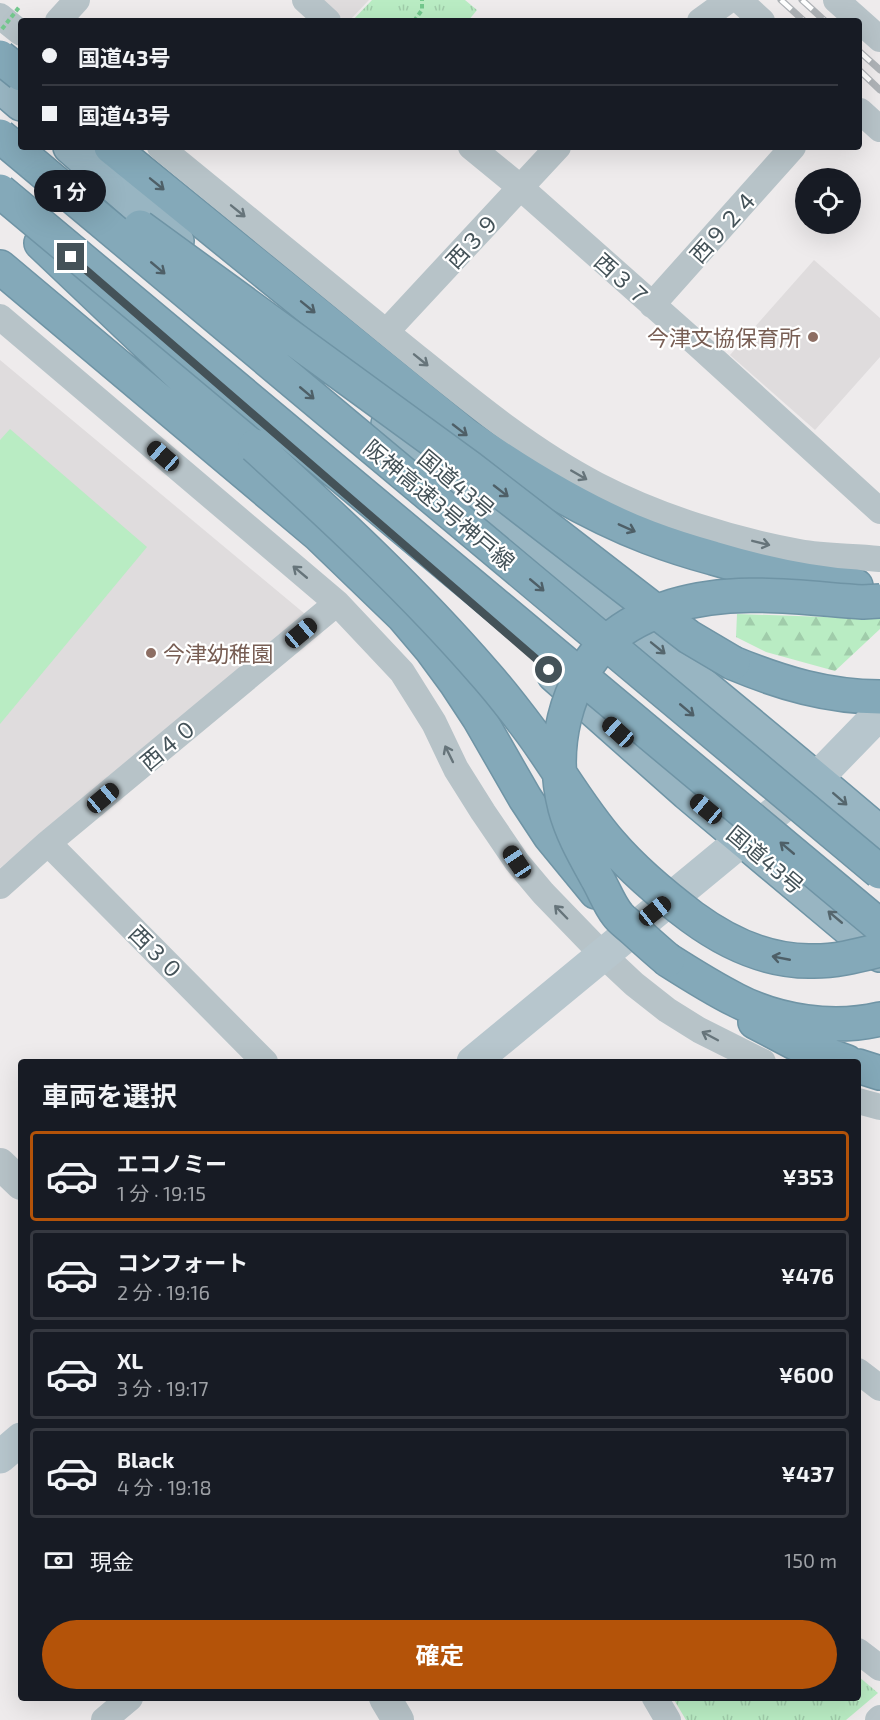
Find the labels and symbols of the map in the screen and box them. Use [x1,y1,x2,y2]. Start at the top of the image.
callout: 1 分 [35,170,107,212]
one-way arrow [148,177,164,190]
street label: 西９２４ [684,185,762,267]
one-way arrow [230,204,246,217]
street label: 西３９ [440,207,504,273]
route end [57,243,84,270]
street label: 西３７ [590,247,656,311]
one-way arrow [150,261,166,274]
one-way arrow [300,300,315,314]
place label: 今津文協保育所 [647,324,801,350]
marker: 今津文協保育所 [806,330,820,344]
one-way arrow [413,354,429,367]
one-way arrow [299,386,314,400]
one-way arrow [451,423,467,436]
street label: 阪神高速3号神戸線 [360,434,520,574]
car [144,437,182,475]
street label: 国道43号 [413,444,501,522]
one-way arrow [570,469,587,481]
one-way arrow [492,485,508,498]
one-way arrow [618,523,636,534]
one-way arrow [751,537,770,549]
one-way arrow [293,566,309,579]
one-way arrow [529,579,545,592]
car [281,615,321,651]
place label: 今津幼稚園 [163,640,273,666]
one-way arrow [650,641,665,655]
marker: 今津幼稚園 [144,646,158,660]
route start [535,656,562,683]
one-way arrow [679,704,695,717]
street label: 西４０ [134,713,202,775]
car [599,713,637,751]
one-way arrow [443,745,454,763]
car [83,780,123,816]
car [686,791,726,827]
one-way arrow [833,792,848,806]
street label: 国道43号 [722,820,810,898]
one-way arrow [780,841,795,855]
car [499,842,535,882]
car [635,893,675,929]
one-way arrow [554,904,569,919]
one-way arrow [828,910,843,924]
street label: 西３０ [124,919,190,985]
one-way arrow [772,952,791,963]
one-way arrow [702,1030,720,1041]

